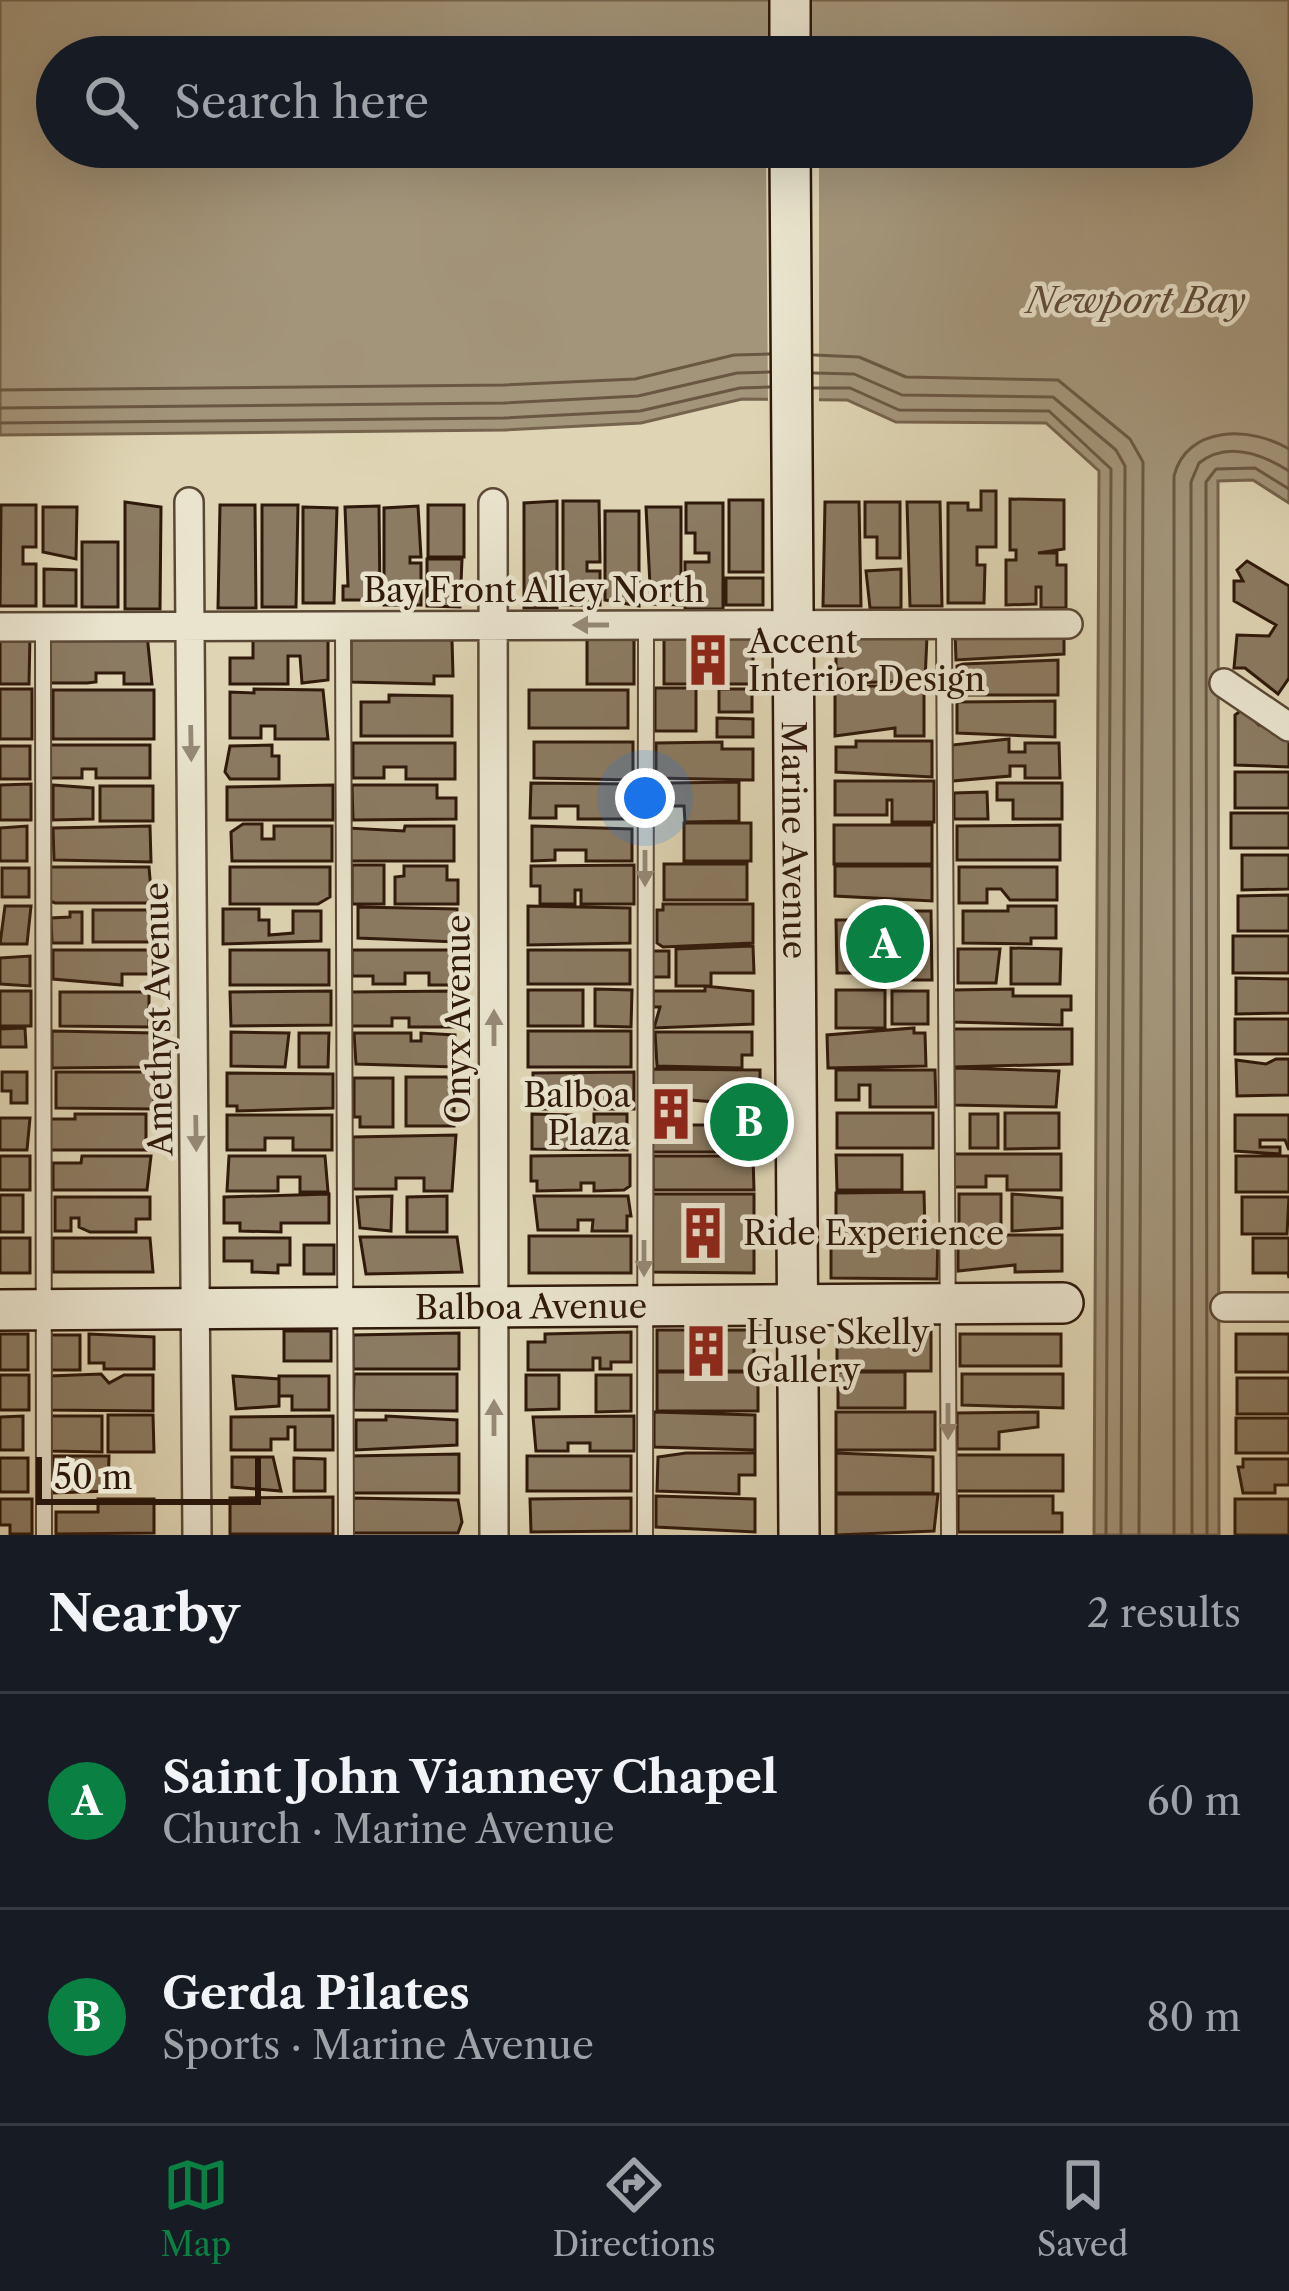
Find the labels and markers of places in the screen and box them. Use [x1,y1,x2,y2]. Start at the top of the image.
place label: Accent Interior Design [747,621,985,700]
building icon: Accent Interior Design [679,631,737,689]
pin: A [846,899,924,989]
place label: Balboa Plaza [523,1075,632,1154]
pin: B [710,1077,788,1167]
building icon: Balboa Plaza [642,1085,700,1143]
building icon: Ride Experience [674,1204,732,1262]
place label: Ride Experience [743,1213,1004,1254]
place label: Huse Skelly Gallery [746,1312,930,1391]
building icon: Huse Skelly Gallery [677,1322,735,1380]

